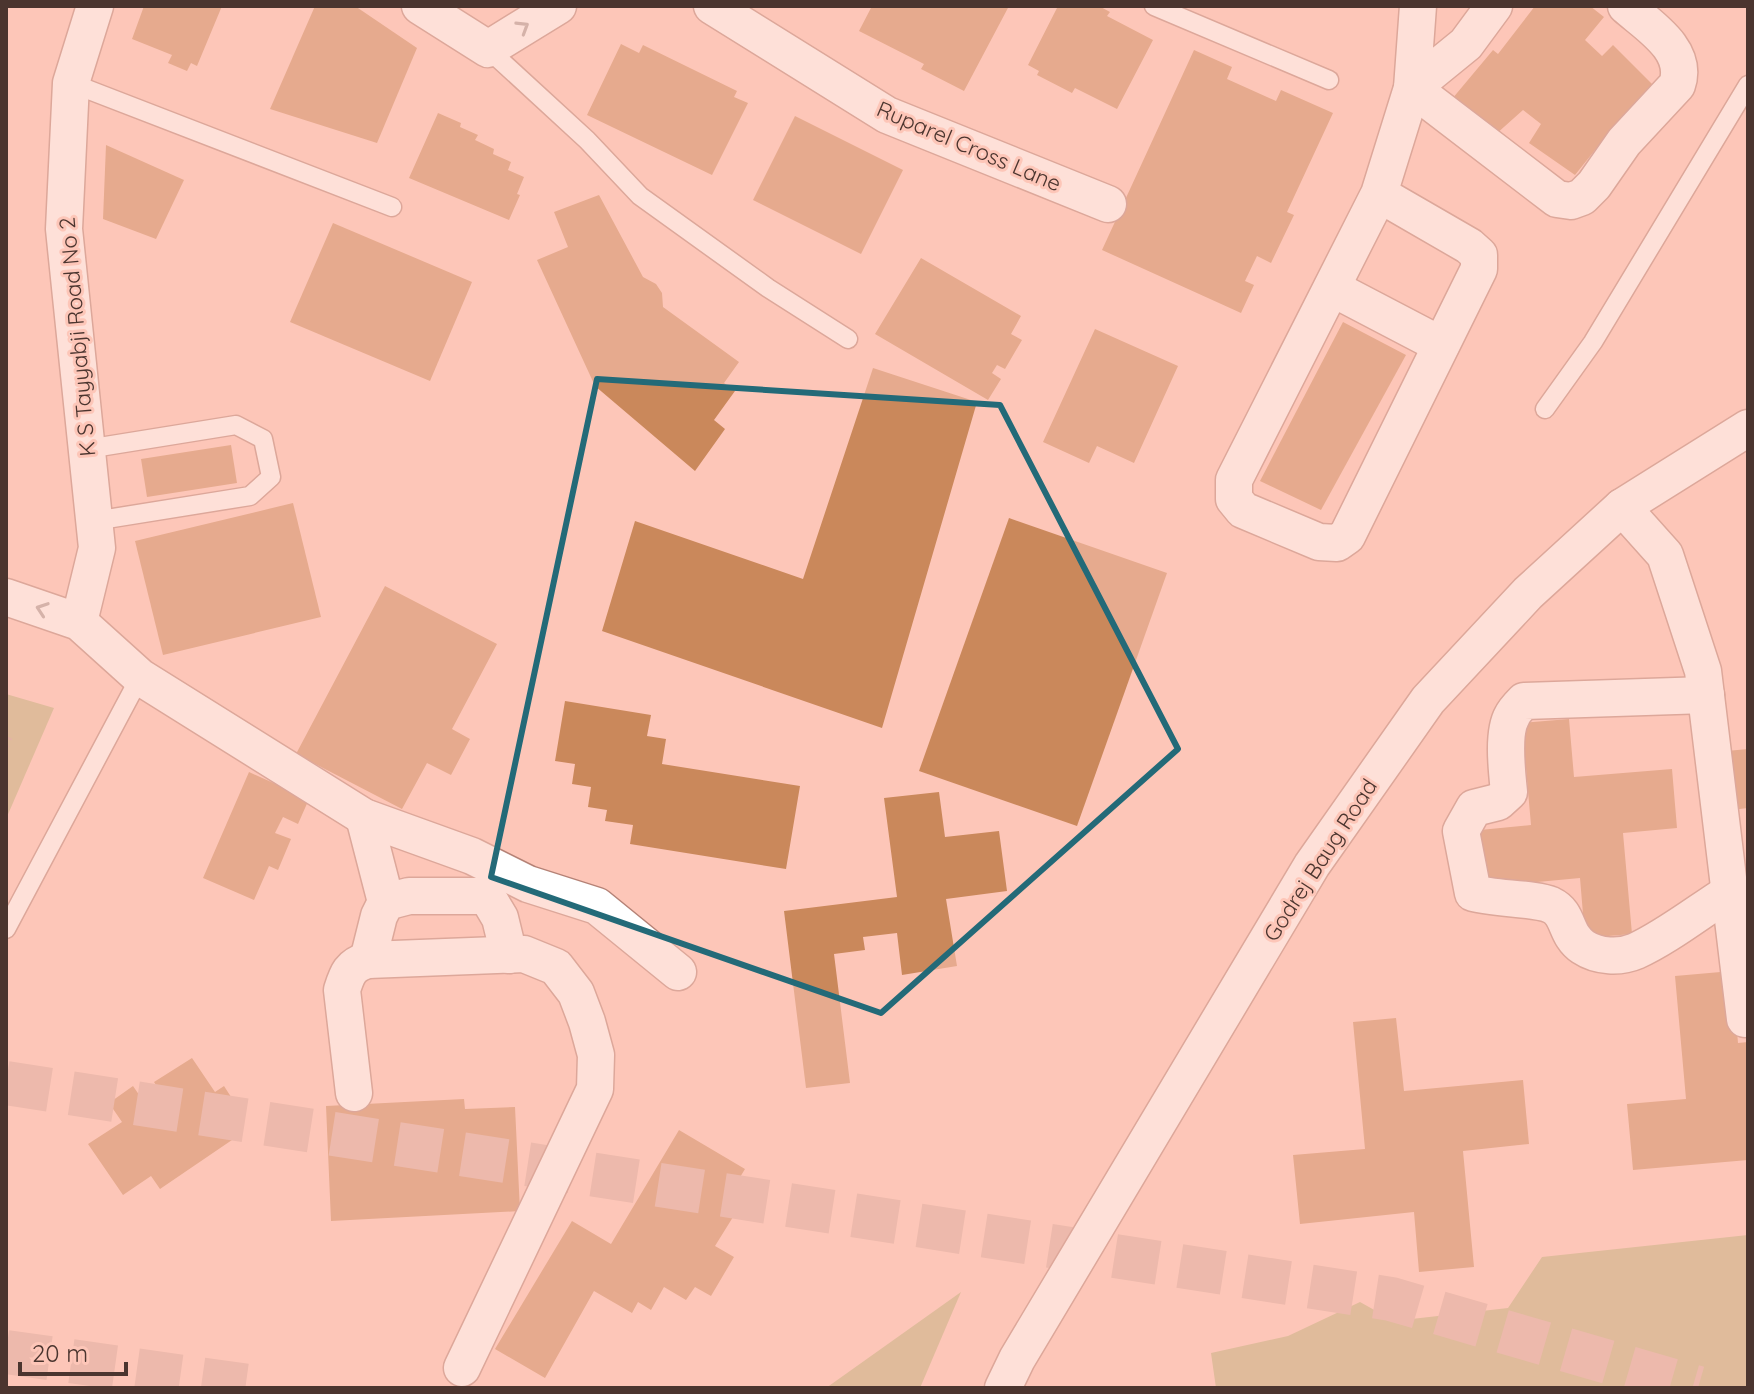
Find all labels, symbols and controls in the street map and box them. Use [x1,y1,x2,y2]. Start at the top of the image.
one-way arrow [514,22,529,37]
street label: Ruparel Cross Lane [873,94,1065,198]
street label: K S Tayyabji Road No 2 [53,216,101,458]
one-way arrow [36,603,50,619]
street label: Godrej Baug Road [1257,773,1383,947]
scale bar [20,1326,126,1376]
text: 20 m [32,1338,88,1368]

